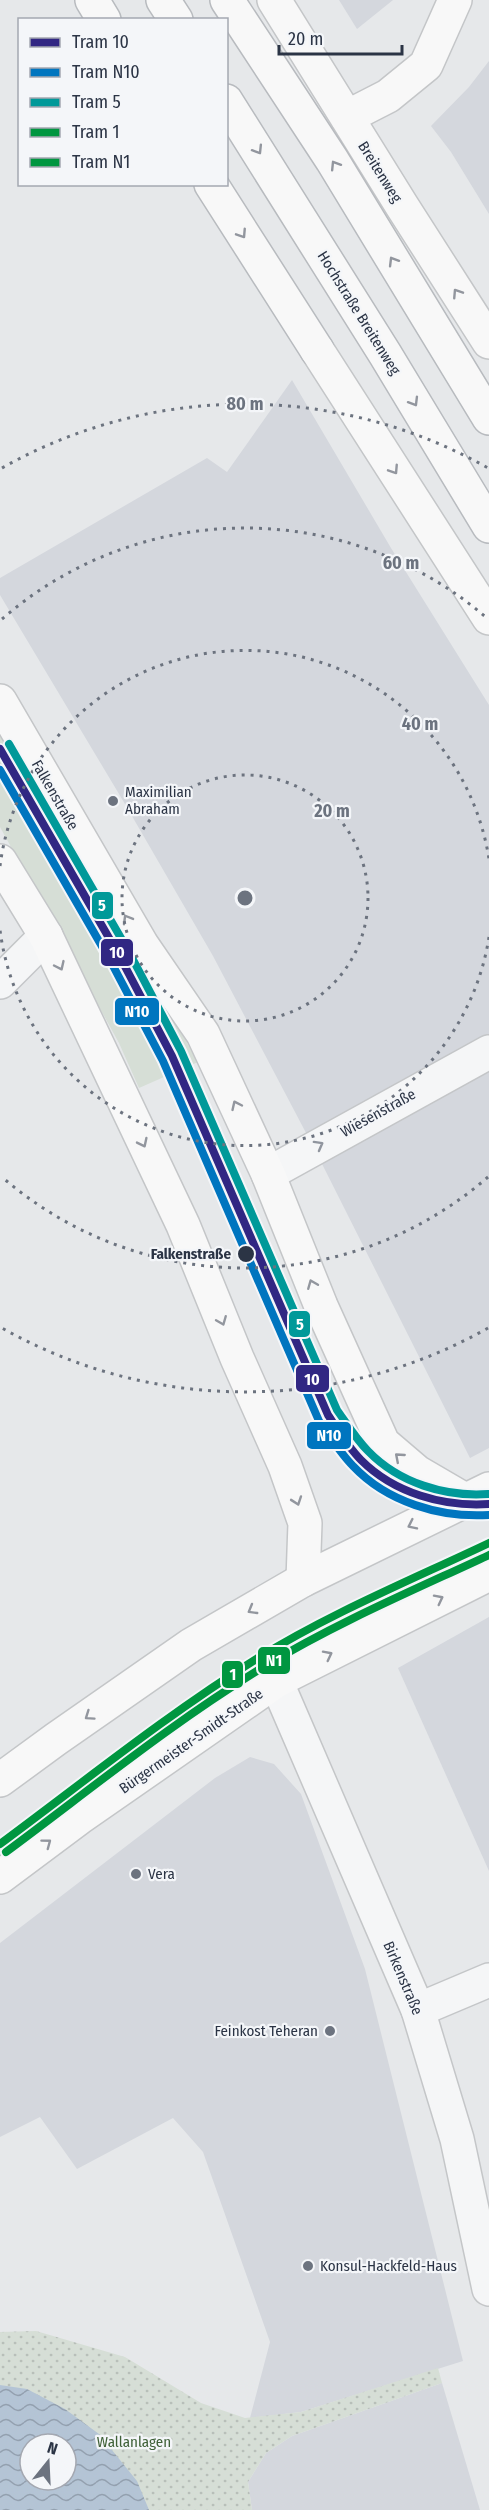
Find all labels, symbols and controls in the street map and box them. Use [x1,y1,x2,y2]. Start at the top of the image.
legend [18,18,228,186]
scale bar [279,18,402,56]
text: 20 m [288,28,323,50]
text: Tram 10 [72,31,129,53]
text: Tram N10 [72,61,140,83]
text: Tram 5 [72,91,121,113]
text: Tram 1 [72,121,119,143]
street label: Breitenweg [354,138,406,206]
one-way arrow [250,144,261,155]
text: Tram N1 [72,151,130,173]
one-way arrow [331,161,343,171]
one-way arrow [235,227,246,238]
street label: Hochstraße Breitenweg [314,248,404,378]
one-way arrow [389,257,401,267]
one-way arrow [454,288,465,299]
text: 80 m [227,393,263,415]
one-way arrow [407,396,418,406]
one-way arrow [387,464,399,474]
text: 60 m [383,552,419,574]
text: 40 m [402,713,438,735]
street label: Falkenstraße [28,757,82,833]
place label: Maximilian Abraham [125,783,192,818]
marker: Maximilian Abraham [106,794,120,808]
text: 20 m [313,800,350,822]
centre of rings [235,888,255,908]
line badge: 5 [91,891,114,920]
text: 5 [98,896,106,915]
one-way arrow [123,915,134,925]
line badge: 10 [100,938,134,967]
text: 10 [109,943,125,962]
one-way arrow [53,960,65,971]
line badge: N10 [114,997,160,1026]
text: N10 [124,1002,150,1021]
street label: Wiesenstraße [337,1085,419,1141]
one-way arrow [231,1100,243,1111]
one-way arrow [136,1136,148,1147]
one-way arrow [313,1141,323,1152]
marker: Falkenstraße [236,1244,256,1264]
place label: Falkenstraße [151,1245,231,1263]
one-way arrow [307,1279,320,1290]
line badge: 5 [288,1310,311,1338]
one-way arrow [215,1315,227,1326]
text: 5 [296,1315,304,1334]
line badge: 10 [295,1364,330,1393]
text: 10 [304,1370,320,1389]
line badge: N10 [306,1421,352,1450]
text: N10 [316,1426,342,1445]
one-way arrow [395,1453,406,1464]
one-way arrow [290,1495,303,1506]
one-way arrow [408,1518,419,1530]
one-way arrow [433,1595,443,1606]
one-way arrow [248,1602,258,1614]
line badge: N1 [257,1646,291,1675]
text: N1 [266,1651,282,1670]
one-way arrow [322,1651,332,1662]
line badge: 1 [221,1660,244,1689]
text: 1 [230,1665,236,1684]
street label: Bürgermeister-Smidt-Straße [116,1684,266,1798]
one-way arrow [84,1709,95,1720]
one-way arrow [40,1839,51,1850]
place label: Vera [148,1865,175,1883]
marker: Vera [129,1867,143,1881]
street label: Birkenstraße [379,1938,427,2018]
place label: Feinkost Teheran [214,2022,318,2040]
marker: Feinkost Teheran [323,2024,337,2038]
place label: Konsul-Hackfeld-Haus [320,2257,457,2275]
marker: Konsul-Hackfeld-Haus [301,2259,315,2273]
north arrow [18,2432,78,2492]
park label: Wallanlagen [97,2433,171,2451]
text: N [45,2438,60,2459]

